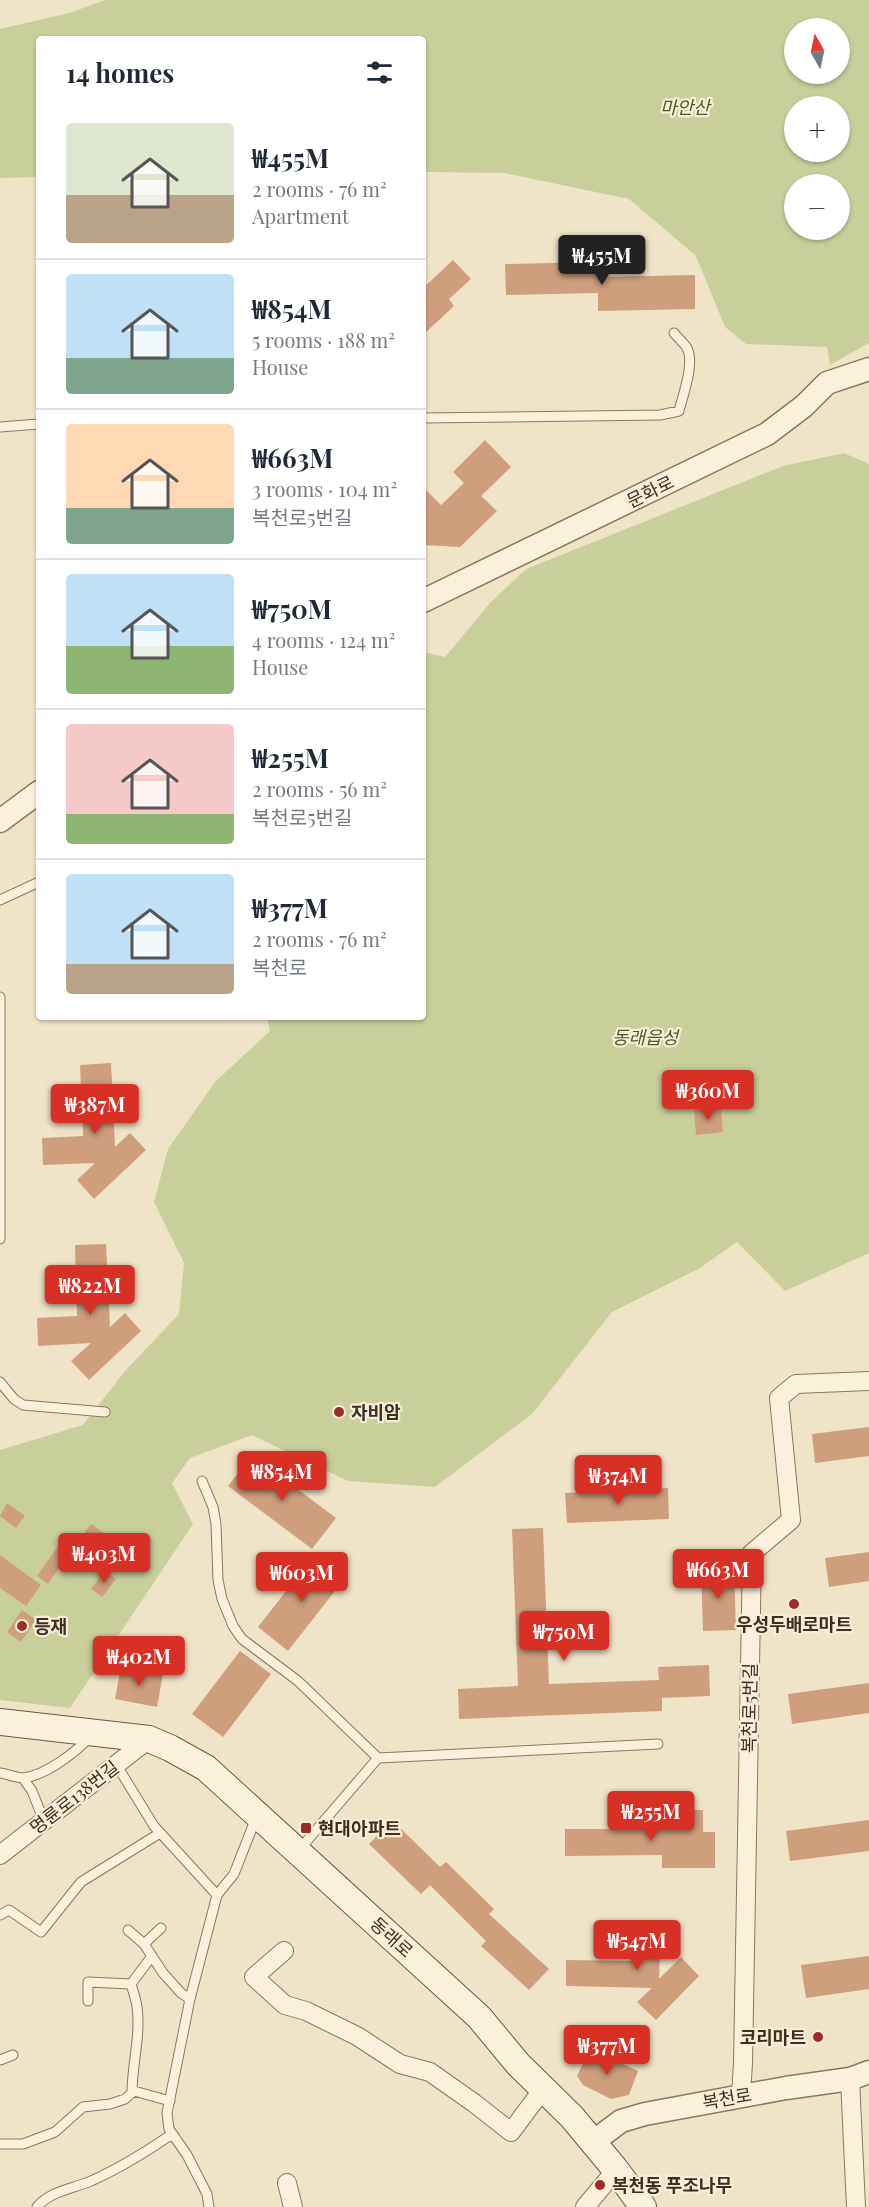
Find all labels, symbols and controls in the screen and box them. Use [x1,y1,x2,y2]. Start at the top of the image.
north arrow [784,18,850,84]
map controls [784,18,850,240]
text: 14 homes [66,55,174,90]
icon: filters [363,56,396,89]
park label: 마안산 [660,95,712,119]
button: + [784,96,850,162]
text: ₩455M [252,140,329,175]
icon: home [114,147,186,219]
button: − [784,174,850,240]
text: 2 rooms · 76 m² [252,175,387,202]
text: Apartment [252,202,349,229]
pin: ₩455M [560,235,644,286]
text: ₩455M [572,241,632,268]
text: ₩854M [252,291,332,326]
icon: home [114,298,186,370]
text: 5 rooms · 188 m² [252,326,395,353]
text: House [252,353,308,380]
text: ₩663M [252,440,333,475]
icon: home [114,448,186,520]
street label: 문화로 [622,469,678,513]
text: 3 rooms · 104 m² [252,475,397,502]
text: 복천로5번길 [252,503,352,530]
text: ₩750M [252,591,332,626]
icon: home [114,598,186,670]
text: 4 rooms · 124 m² [252,626,396,653]
text: House [252,653,308,680]
text: ₩255M [252,740,329,775]
icon: home [114,748,186,820]
text: 2 rooms · 56 m² [252,775,387,802]
text: 복천로5번길 [252,803,352,830]
text: ₩377M [252,890,328,925]
icon: home [114,898,186,970]
text: 2 rooms · 76 m² [252,925,387,952]
text: 복천로 [252,953,307,980]
park label: 동래읍성 [612,1025,681,1049]
pin: ₩360M [666,1070,750,1121]
text: ₩360M [676,1076,740,1103]
pin: ₩387M [53,1084,137,1135]
text: ₩387M [65,1090,125,1117]
pin: ₩822M [48,1265,132,1316]
text: ₩822M [59,1271,121,1298]
place label: 자비암 [351,1400,401,1424]
marker: 자비암 [332,1405,346,1419]
pin: ₩854M [240,1451,324,1502]
pin: ₩374M [576,1455,660,1506]
text: ₩854M [251,1457,313,1484]
text: ₩374M [589,1461,647,1488]
pin: ₩403M [62,1533,146,1584]
text: ₩403M [72,1539,136,1566]
pin: ₩663M [676,1549,760,1600]
pin: ₩603M [260,1552,344,1603]
text: ₩663M [687,1555,749,1582]
text: ₩603M [270,1558,334,1585]
marker: 우성두배로마트 [787,1597,801,1611]
pin: ₩750M [522,1611,606,1662]
place label: 우성두배로마트 [736,1612,852,1636]
place label: 등재 [34,1614,67,1638]
text: ₩750M [533,1617,595,1644]
marker: 등재 [15,1619,29,1633]
pin: ₩402M [97,1636,181,1687]
text: ₩402M [107,1642,171,1669]
street label: 복천로5번길 [736,1663,762,1753]
street label: 명륜로138번길 [25,1755,123,1839]
pin: ₩255M [609,1791,693,1842]
text: ₩255M [621,1797,681,1824]
place label: 현대아파트 [318,1816,401,1840]
marker: 현대아파트 [299,1821,313,1835]
street label: 동래로 [366,1911,418,1963]
pin: ₩547M [595,1920,679,1971]
text: ₩547M [608,1926,666,1953]
pin: ₩377M [565,2025,649,2076]
place label: 코리마트 [740,2025,806,2049]
marker: 코리마트 [811,2030,825,2044]
text: ₩377M [578,2031,636,2058]
street label: 복천로 [700,2082,754,2114]
place label: 복천동 푸조나무 [612,2173,732,2197]
marker: 복천동 푸조나무 [593,2178,607,2192]

